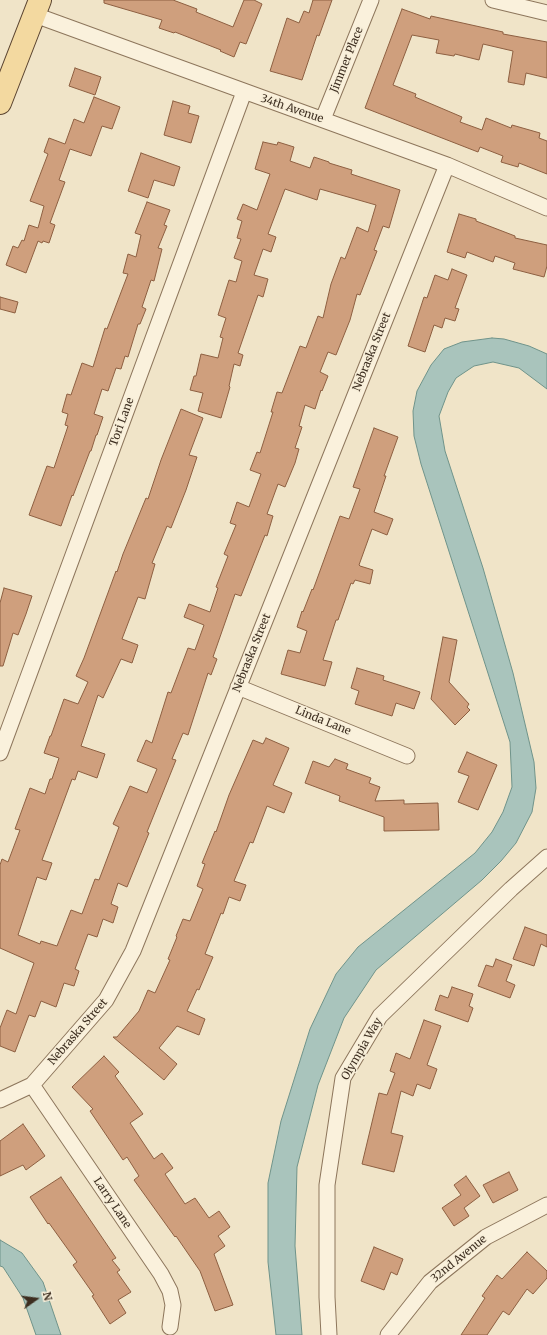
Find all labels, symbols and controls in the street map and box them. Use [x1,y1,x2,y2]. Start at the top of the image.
street label: Jimmer Place [328,25,366,95]
street label: 34th Avenue [259,92,325,126]
street label: Nebraska Street [350,311,394,393]
street label: Tori Lane [107,396,137,448]
street label: Nebraska Street [230,612,274,694]
street label: Linda Lane [293,704,353,738]
street label: Nebraska Street [46,996,110,1068]
street label: Olympia Way [339,1016,385,1082]
street label: Larry Lane [90,1175,134,1231]
street label: 32nd Avenue [429,1233,489,1285]
north arrow [16,1279,56,1319]
text: N [40,1290,55,1302]

